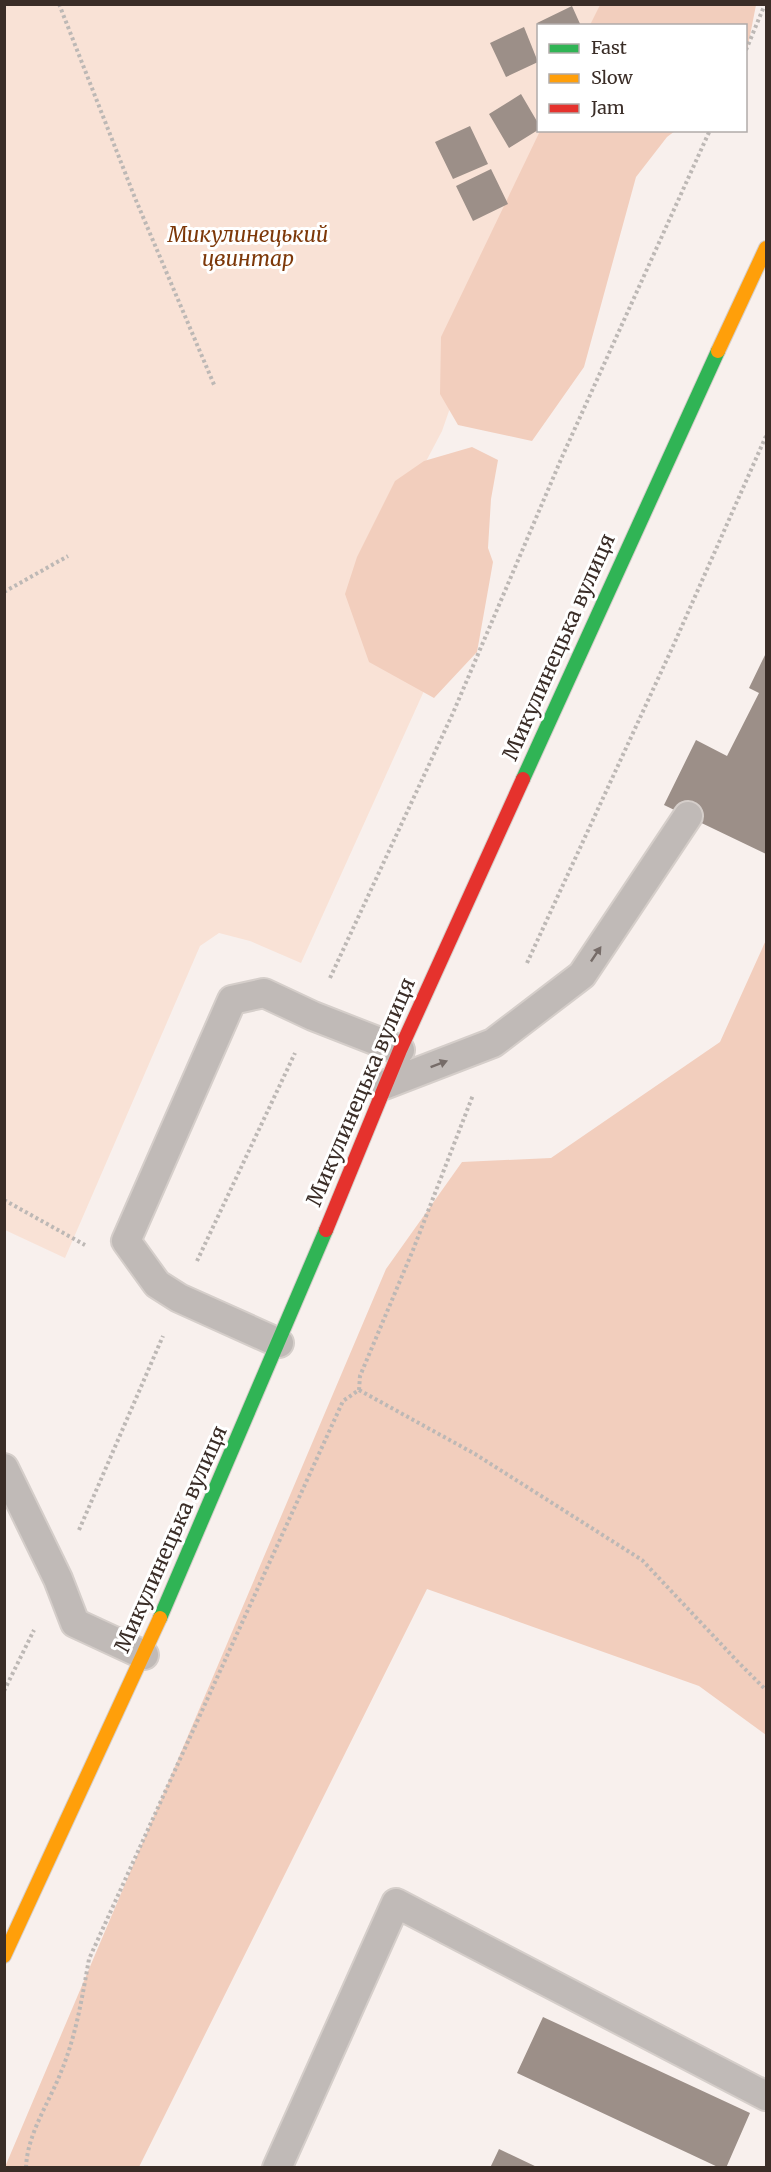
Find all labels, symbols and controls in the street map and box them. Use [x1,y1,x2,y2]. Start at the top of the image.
legend [537,24,747,132]
text: Fast [591,36,627,59]
text: Slow [591,66,634,89]
text: Jam [590,96,625,119]
park label: Микулинецький цвинтар [167,221,328,272]
street label: Микулинецька вулиця [496,529,621,764]
one-way arrow [590,947,602,963]
street label: Микулинецька вулиця [300,974,421,1210]
one-way arrow [430,1059,448,1068]
street label: Микулинецька вулиця [108,1421,233,1656]

